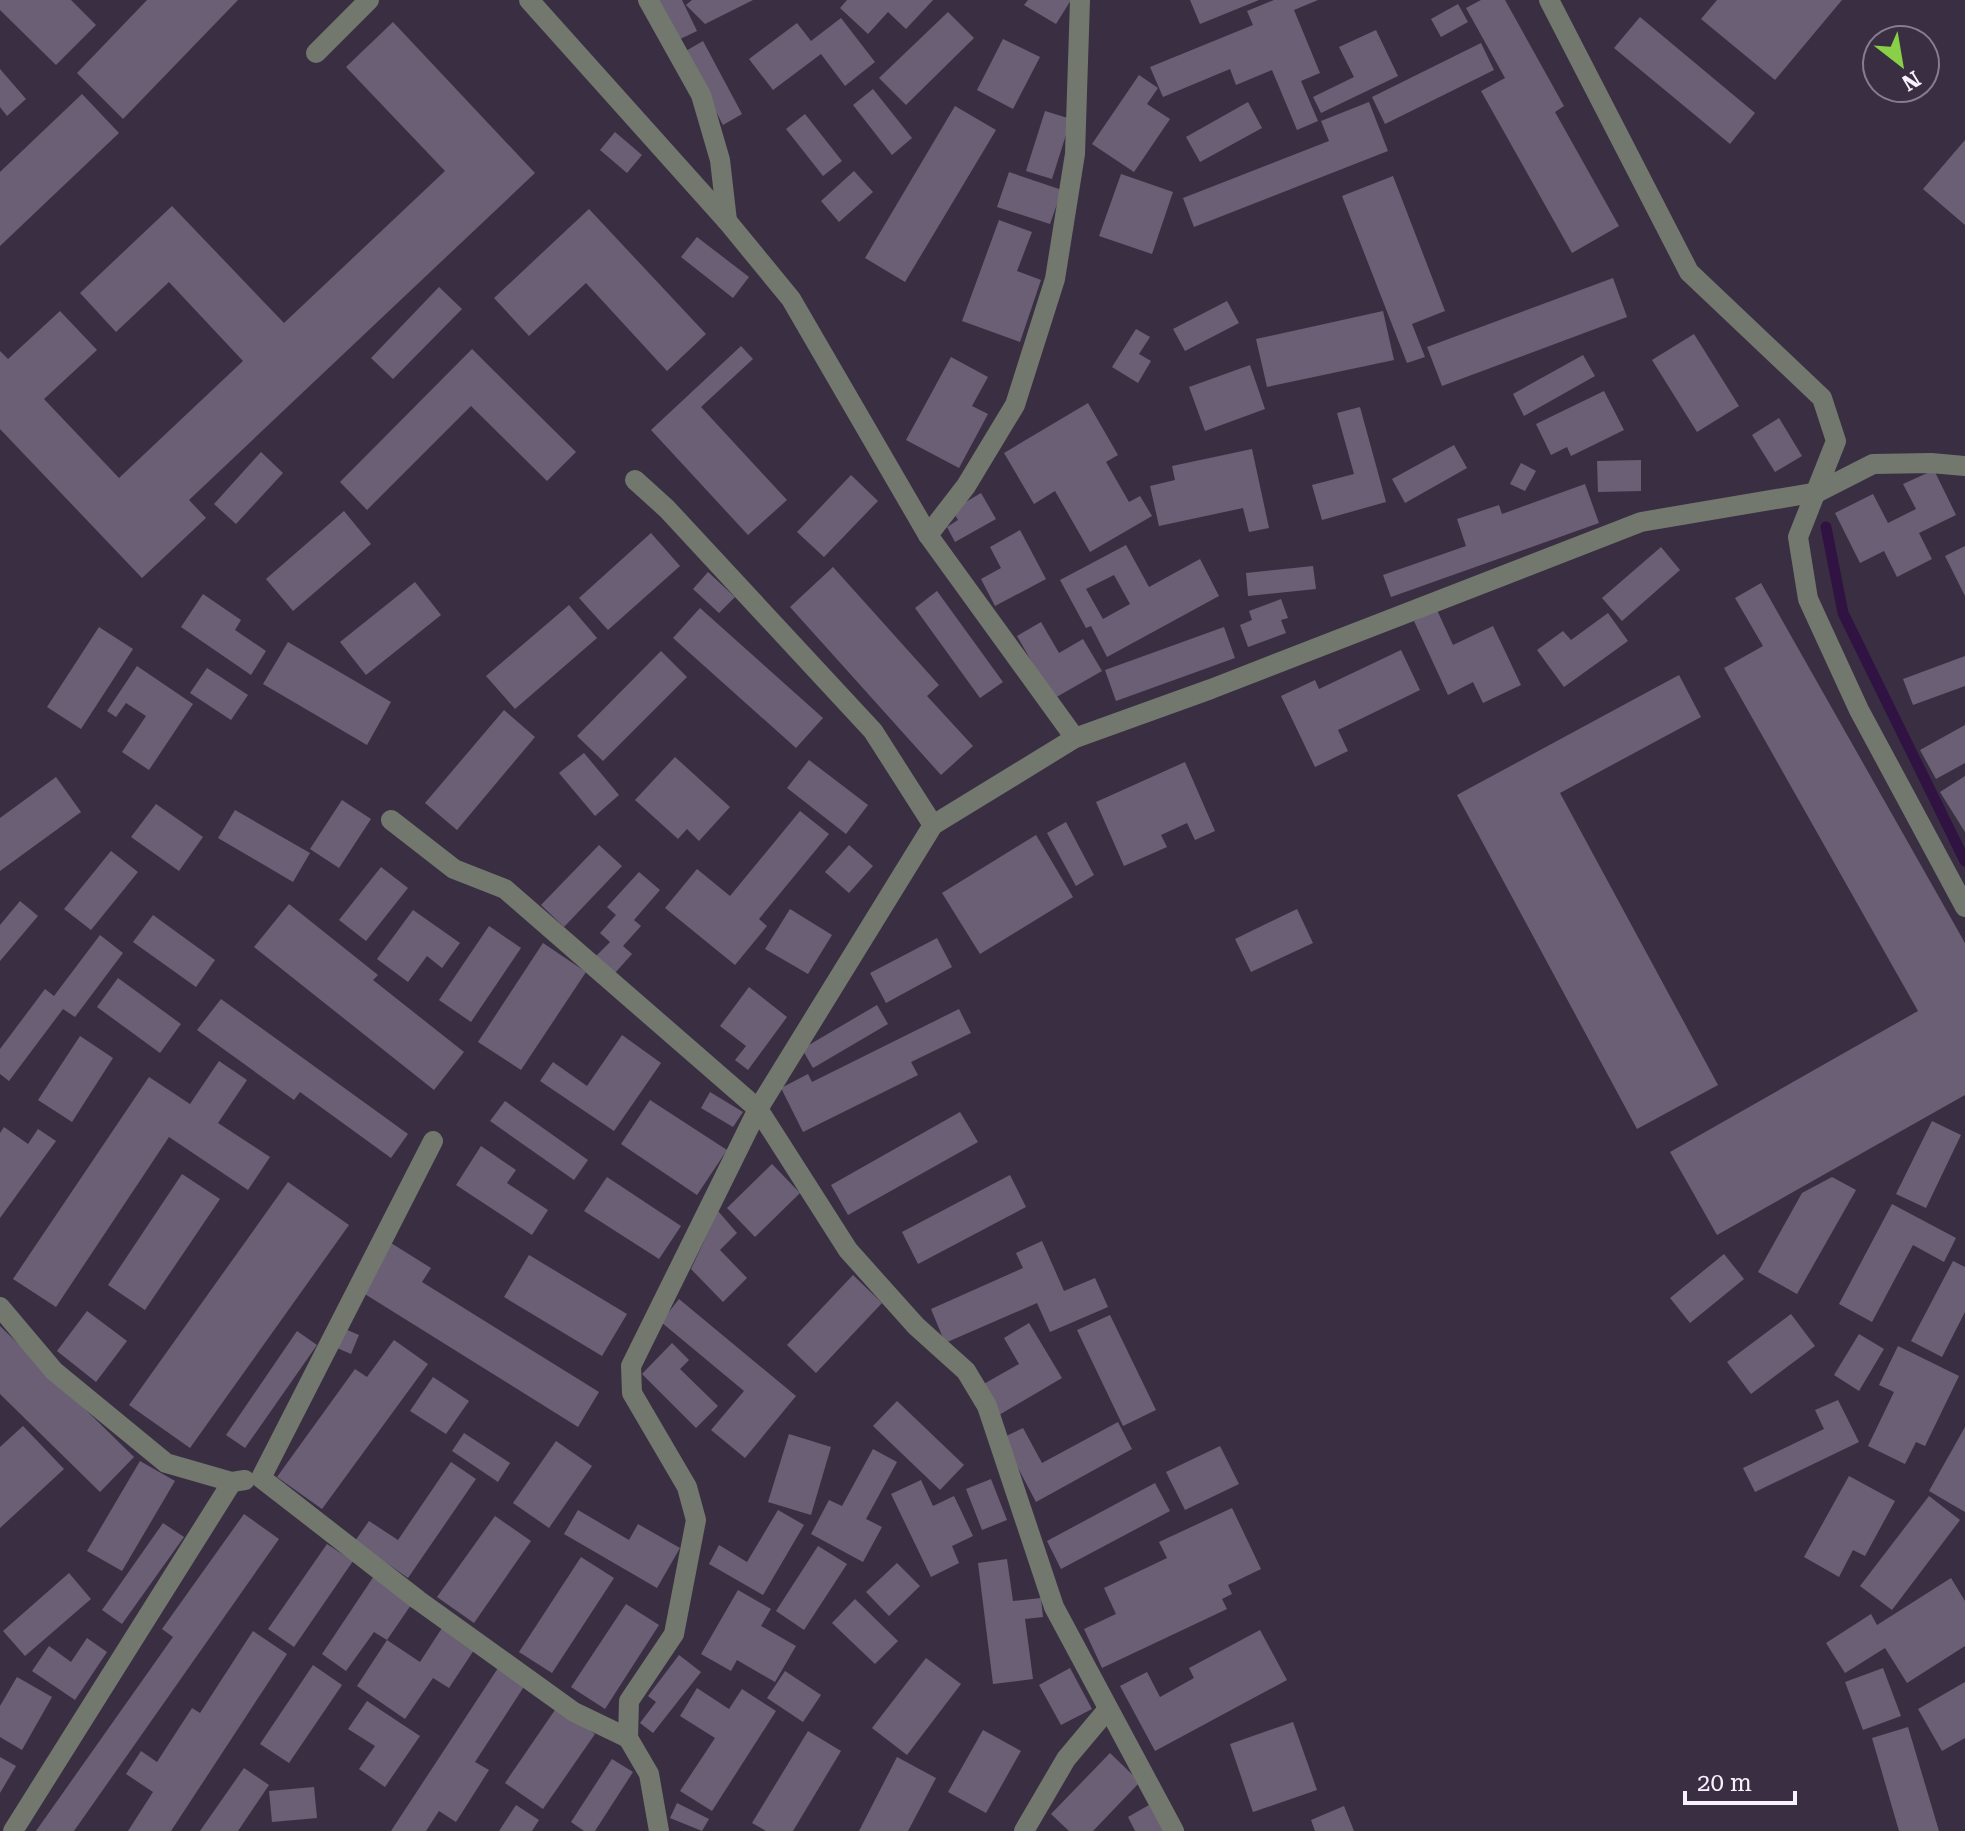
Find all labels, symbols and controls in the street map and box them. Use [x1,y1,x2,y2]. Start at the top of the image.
north arrow [1861,24,1941,104]
text: N [1897,66,1925,96]
scale bar [1685,1755,1795,1805]
text: 20 m [1697,1769,1752,1797]

